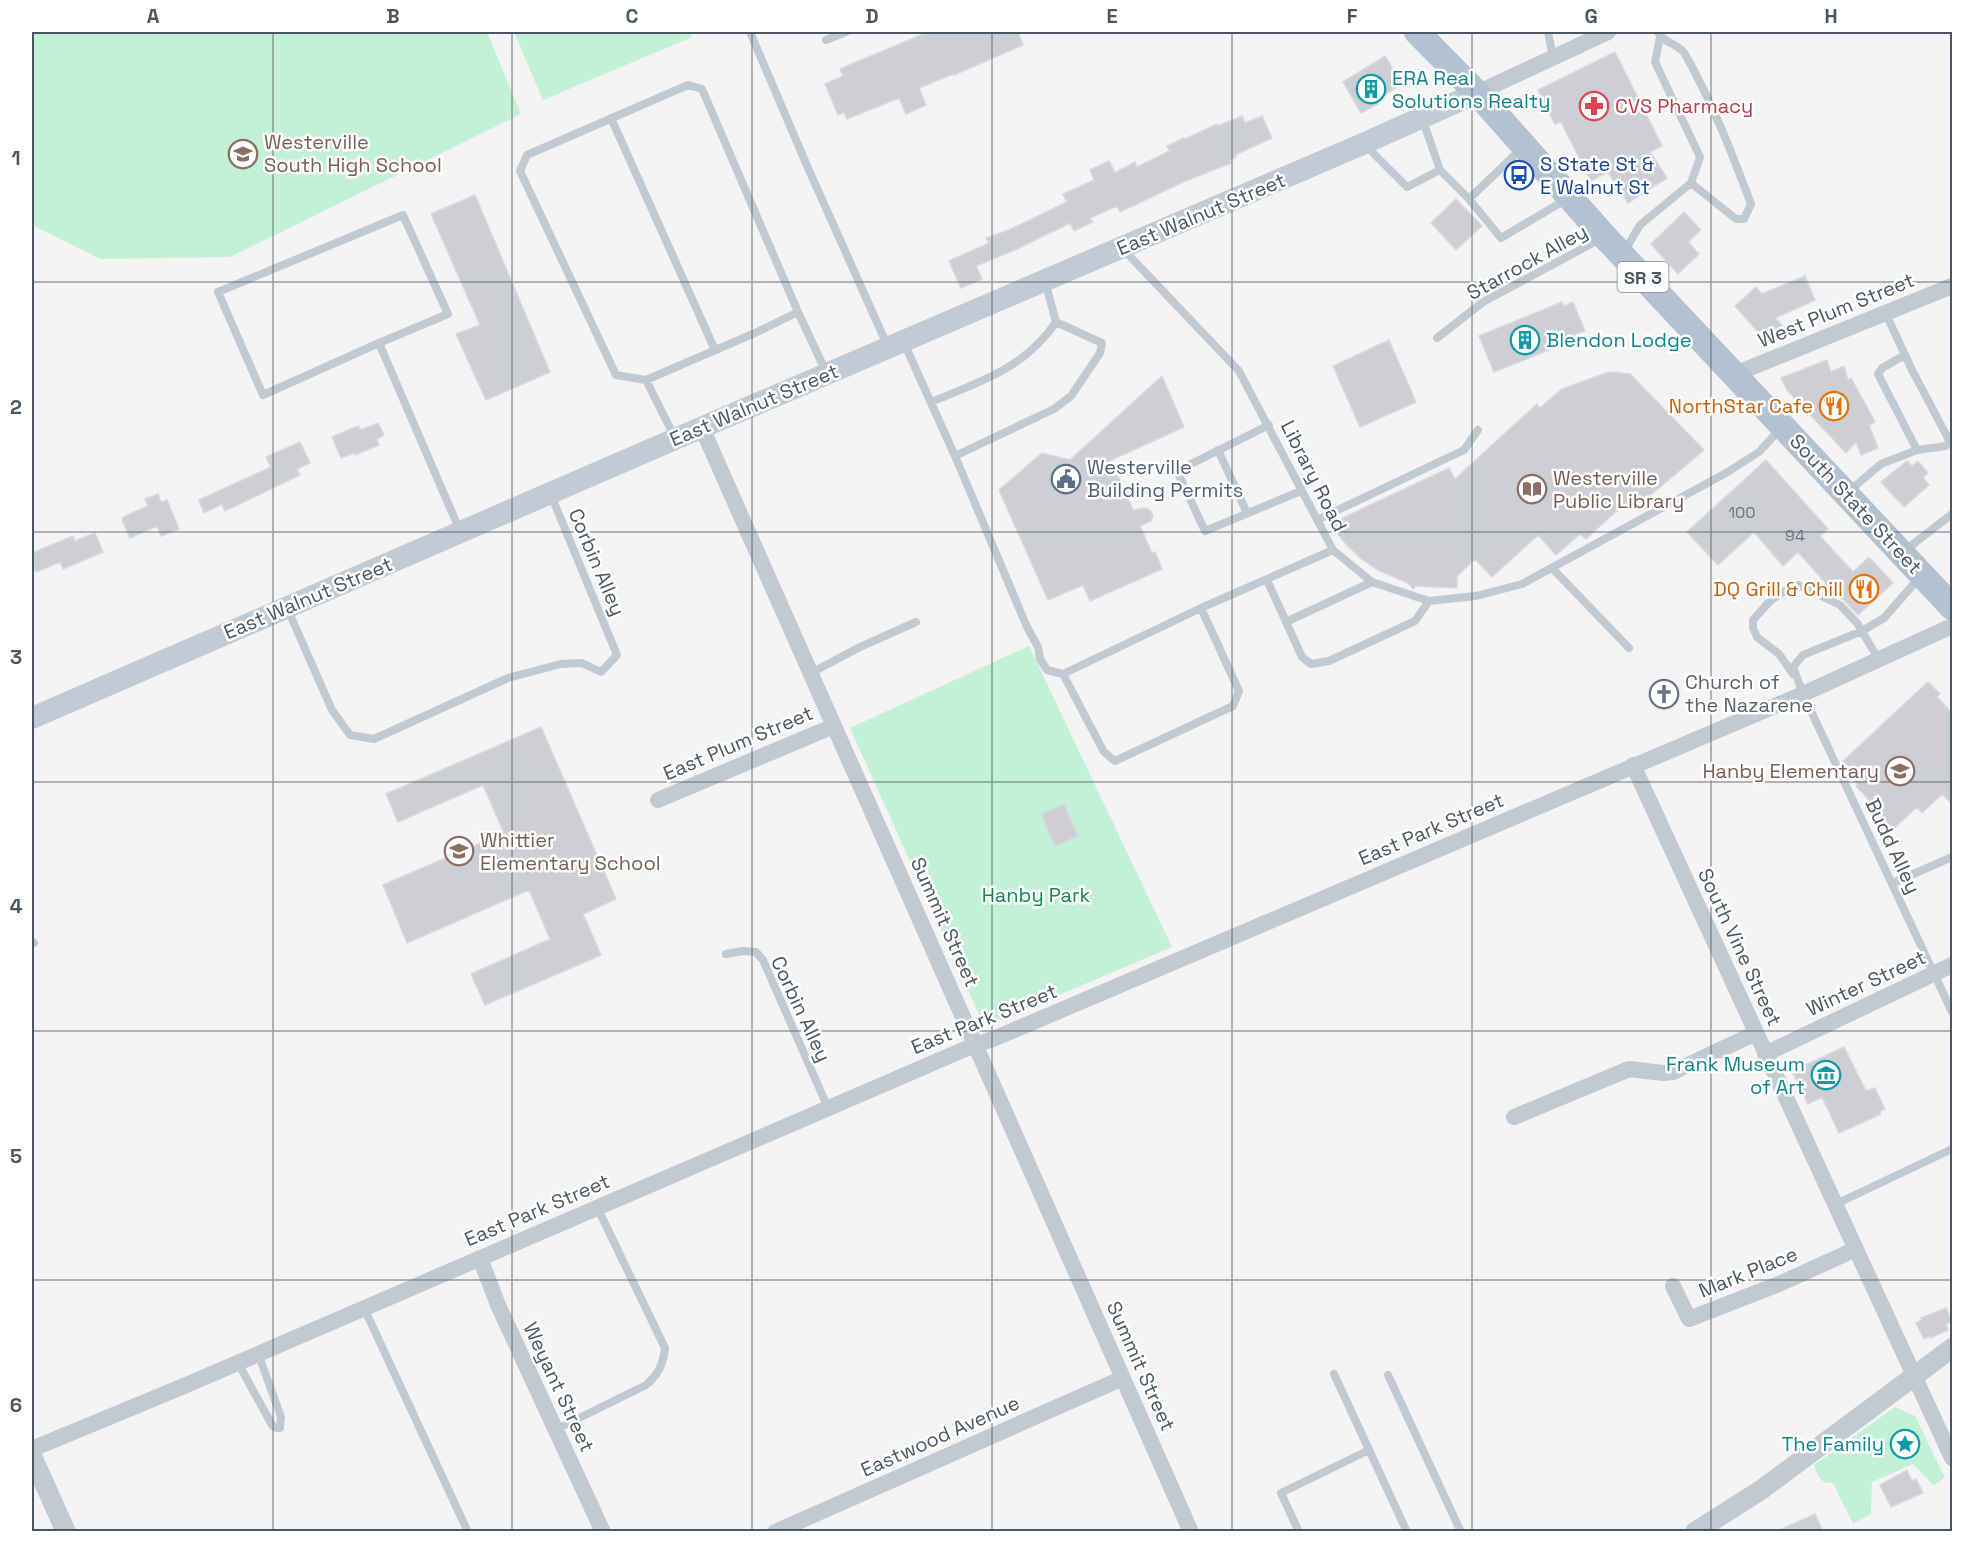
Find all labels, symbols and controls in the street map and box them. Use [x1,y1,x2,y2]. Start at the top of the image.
text: A [147,3,160,29]
text: B [386,3,400,29]
text: C [626,3,639,29]
text: D [865,3,879,29]
text: E [1106,3,1118,29]
text: F [1347,3,1358,29]
text: G [1584,3,1598,29]
text: H [1824,3,1838,29]
place label: ERA Real Solutions Realty [1392,65,1550,114]
building icon: ERA Real Solutions Realty [1355,73,1387,105]
pharmacy icon: CVS Pharmacy [1578,90,1610,122]
place label: CVS Pharmacy [1615,93,1753,119]
place label: Westerville South High School [264,129,442,178]
school or university icon: Westerville South High School [227,138,259,170]
text: 1 [11,145,21,171]
place label: S State St & E Walnut St [1540,151,1654,200]
bus stop icon: S State St & E Walnut St [1503,159,1535,191]
street label: East Walnut Street [1113,167,1289,261]
street label: Starrock Alley [1462,218,1592,306]
road number: SR 3 [1618,262,1668,292]
street label: West Plum Street [1754,267,1918,353]
building icon: Blendon Lodge [1509,324,1541,356]
place label: Blendon Lodge [1546,327,1692,353]
street label: East Walnut Street [666,358,842,452]
restaurant icon: NorthStar Cafe [1818,390,1850,422]
place label: NorthStar Cafe [1669,393,1813,419]
text: 2 [10,394,22,420]
street label: Library Road [1275,416,1353,536]
street label: South State Street [1784,428,1928,580]
place label: Westerville Building Permits [1087,454,1243,503]
public building icon: Westerville Building Permits [1050,463,1082,495]
place label: Westerville Public Library [1553,465,1684,514]
library icon: Westerville Public Library [1516,473,1548,505]
house number: 100 [1728,502,1756,523]
street label: Corbin Alley [563,504,631,620]
house number: 94 [1785,525,1805,546]
street label: East Walnut Street [220,551,396,645]
restaurant icon: DQ Grill & Chill [1848,573,1880,605]
place label: DQ Grill & Chill [1714,576,1843,602]
text: 3 [10,644,22,670]
place label: Church of the Nazarene [1685,669,1813,718]
church icon: Church of the Nazarene [1648,678,1680,710]
street label: East Plum Street [659,700,817,786]
school or university icon: Hanby Elementary [1884,755,1916,787]
place label: Hanby Elementary [1702,758,1879,784]
street label: East Park Street [1354,787,1508,871]
street label: Budd Alley [1860,794,1926,898]
place label: Whittier Elementary School [480,827,661,876]
school or university icon: Whittier Elementary School [443,835,475,867]
street label: Summit Street [905,853,985,991]
street label: South Vine Street [1692,864,1788,1030]
park label: Hanby Park [982,882,1091,908]
text: 4 [10,893,23,919]
street label: Winter Street [1802,944,1930,1022]
street label: Corbin Alley [765,952,837,1066]
street label: East Park Street [907,978,1061,1060]
place label: Frank Museum of Art [1666,1051,1805,1100]
museum icon: Frank Museum of Art [1810,1059,1842,1091]
text: 5 [10,1143,22,1169]
street label: East Park Street [460,1168,614,1252]
street label: Mark Place [1695,1240,1801,1304]
street label: Summit Street [1101,1297,1181,1435]
street label: Weyant Street [518,1318,600,1456]
street label: Eastwood Avenue [857,1389,1023,1483]
text: 6 [10,1392,22,1418]
place icon: The Family [1889,1428,1921,1460]
place label: The Family [1782,1431,1884,1457]

